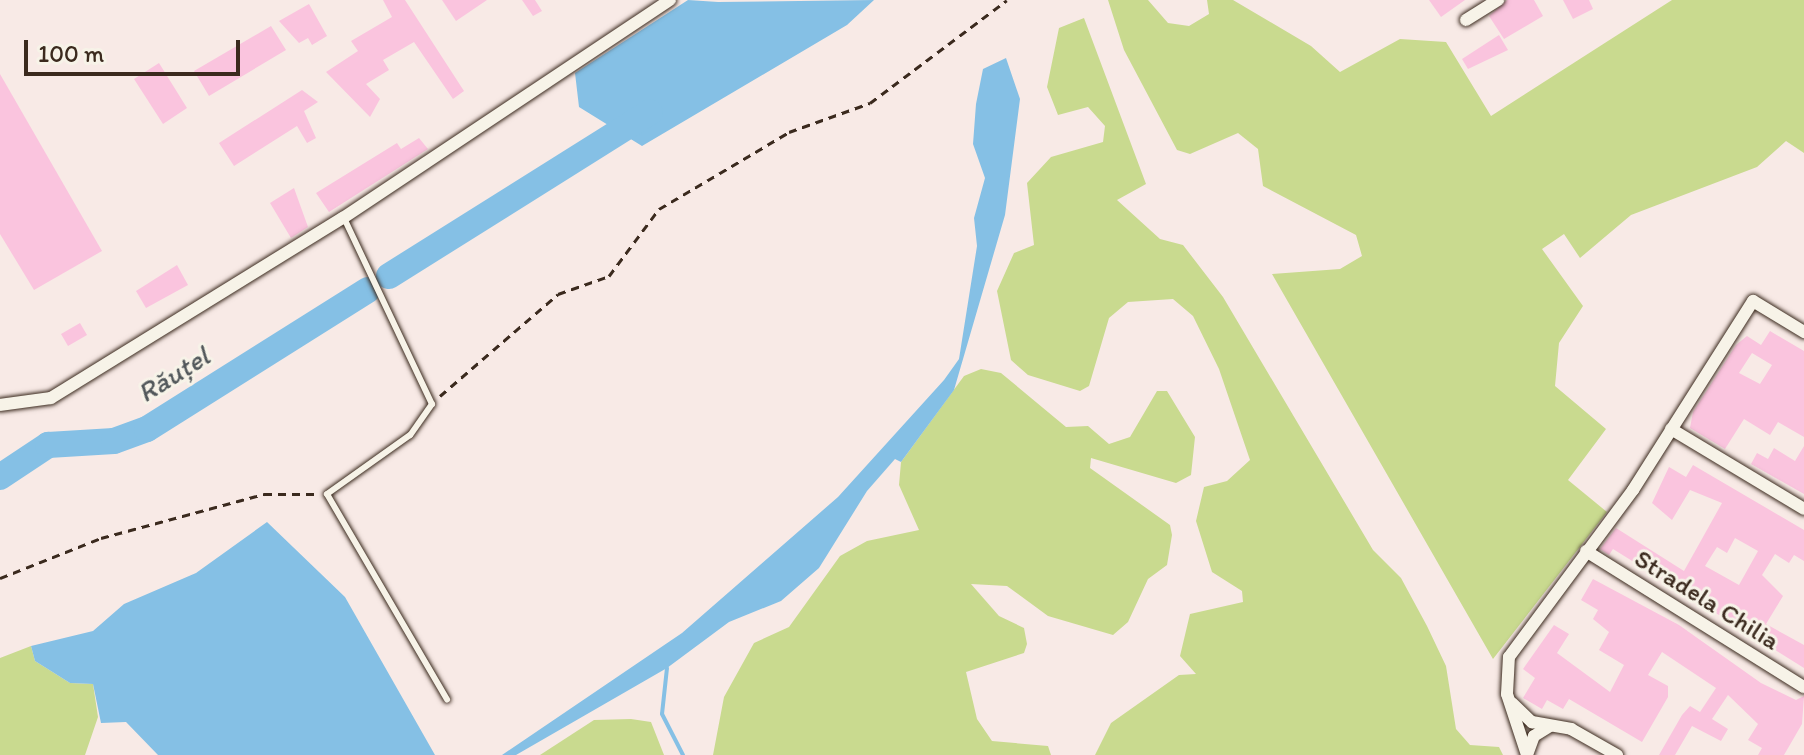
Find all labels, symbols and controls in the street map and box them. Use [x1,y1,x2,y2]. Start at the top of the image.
scale bar [28,24,244,74]
text: 100 m [38,39,104,68]
water label: Răuțel [131,339,215,409]
street label: Stradela Chilia [1628,543,1786,657]

